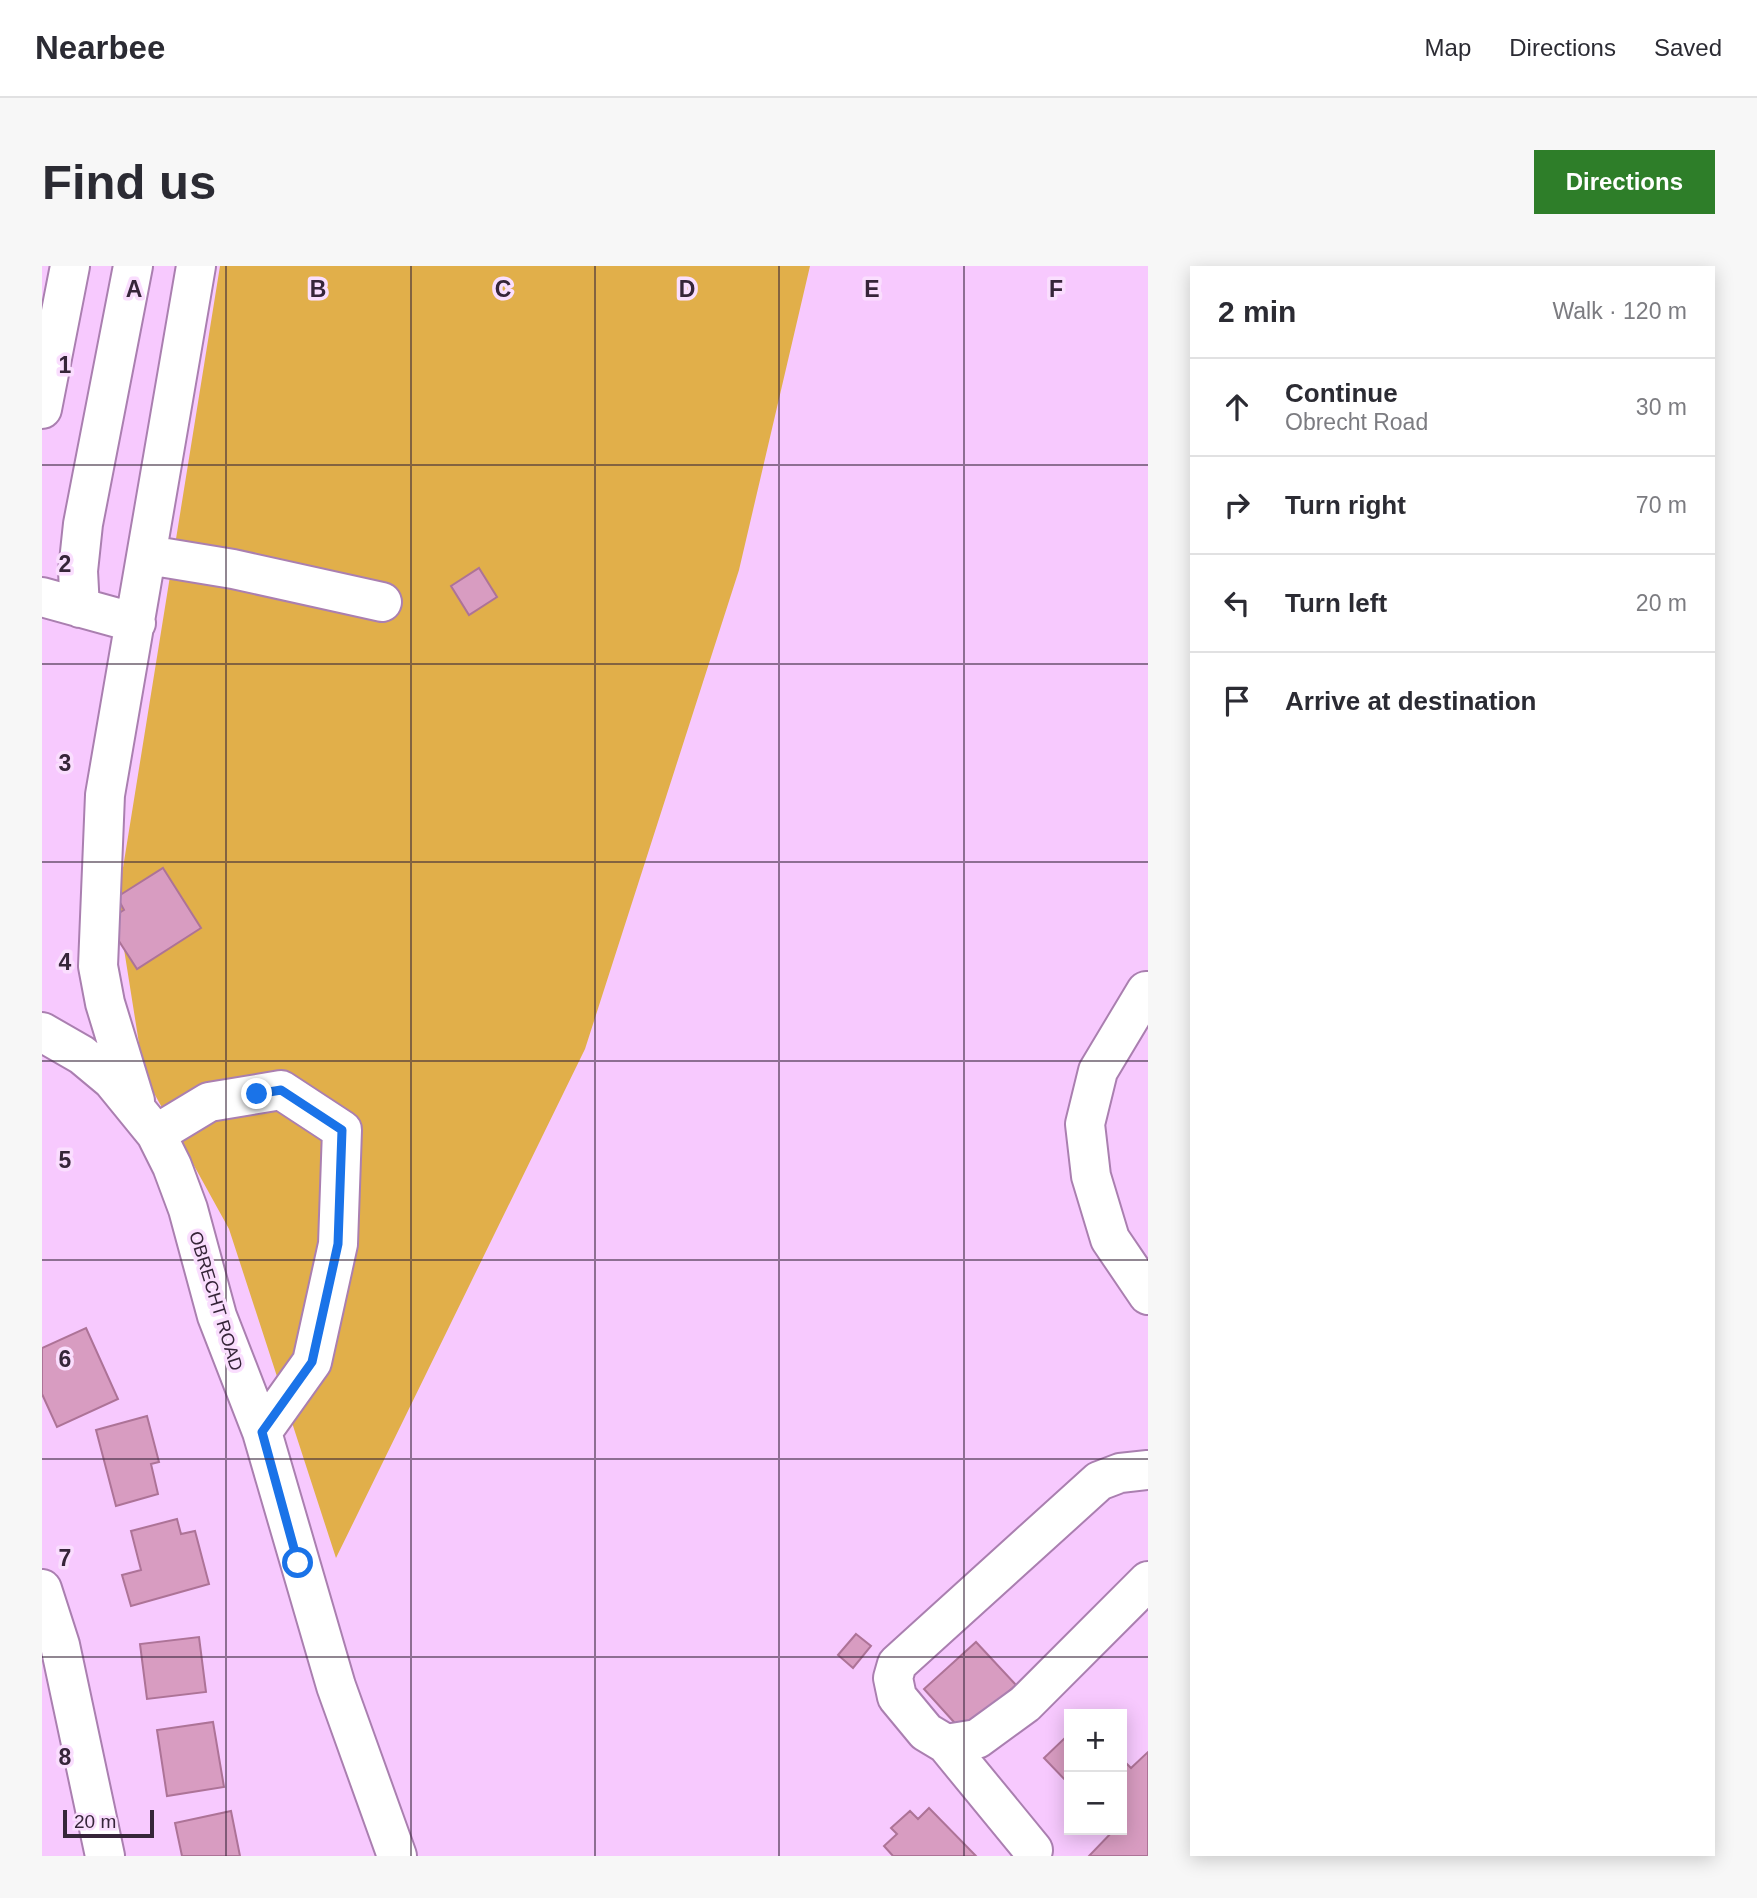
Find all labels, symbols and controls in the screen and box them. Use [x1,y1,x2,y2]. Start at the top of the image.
text: Nearbee [35,29,165,66]
text: Map [1425,34,1471,61]
text: Directions [1509,34,1616,61]
text: Saved [1654,34,1722,61]
button: Directions [1534,150,1715,214]
text: Find us [42,155,216,209]
text: A [126,276,142,302]
text: B [310,276,326,302]
text: C [495,276,511,302]
text: D [679,276,695,302]
text: E [864,276,880,302]
text: F [1049,276,1063,302]
text: 2 min [1218,295,1296,328]
text: Walk · 120 m [1552,298,1687,324]
text: 1 [59,352,72,378]
text: Continue [1285,378,1398,408]
icon: ahead [1218,388,1256,426]
text: 30 m [1636,394,1687,420]
text: Obrecht Road [1285,409,1428,435]
icon: right [1218,486,1256,524]
text: Turn right [1285,490,1406,520]
text: 70 m [1636,492,1687,518]
text: 2 [59,551,71,577]
icon: left [1218,584,1256,622]
text: Turn left [1285,588,1387,618]
text: 20 m [1636,590,1687,616]
icon: arrive [1218,682,1256,720]
text: Arrive at destination [1285,686,1536,716]
text: 3 [59,750,71,776]
text: 4 [59,949,72,975]
route end [241,1078,272,1109]
text: 5 [59,1147,72,1173]
street label: OBRECHT ROAD [185,1229,247,1373]
text: 6 [59,1346,71,1372]
text: 7 [59,1545,71,1571]
route start [282,1547,313,1578]
map controls [1064,1709,1127,1835]
button: + [1064,1709,1127,1772]
text: 8 [59,1744,72,1770]
button: − [1064,1772,1127,1835]
scale bar [63,1807,154,1839]
text: 20 m [74,1811,116,1832]

